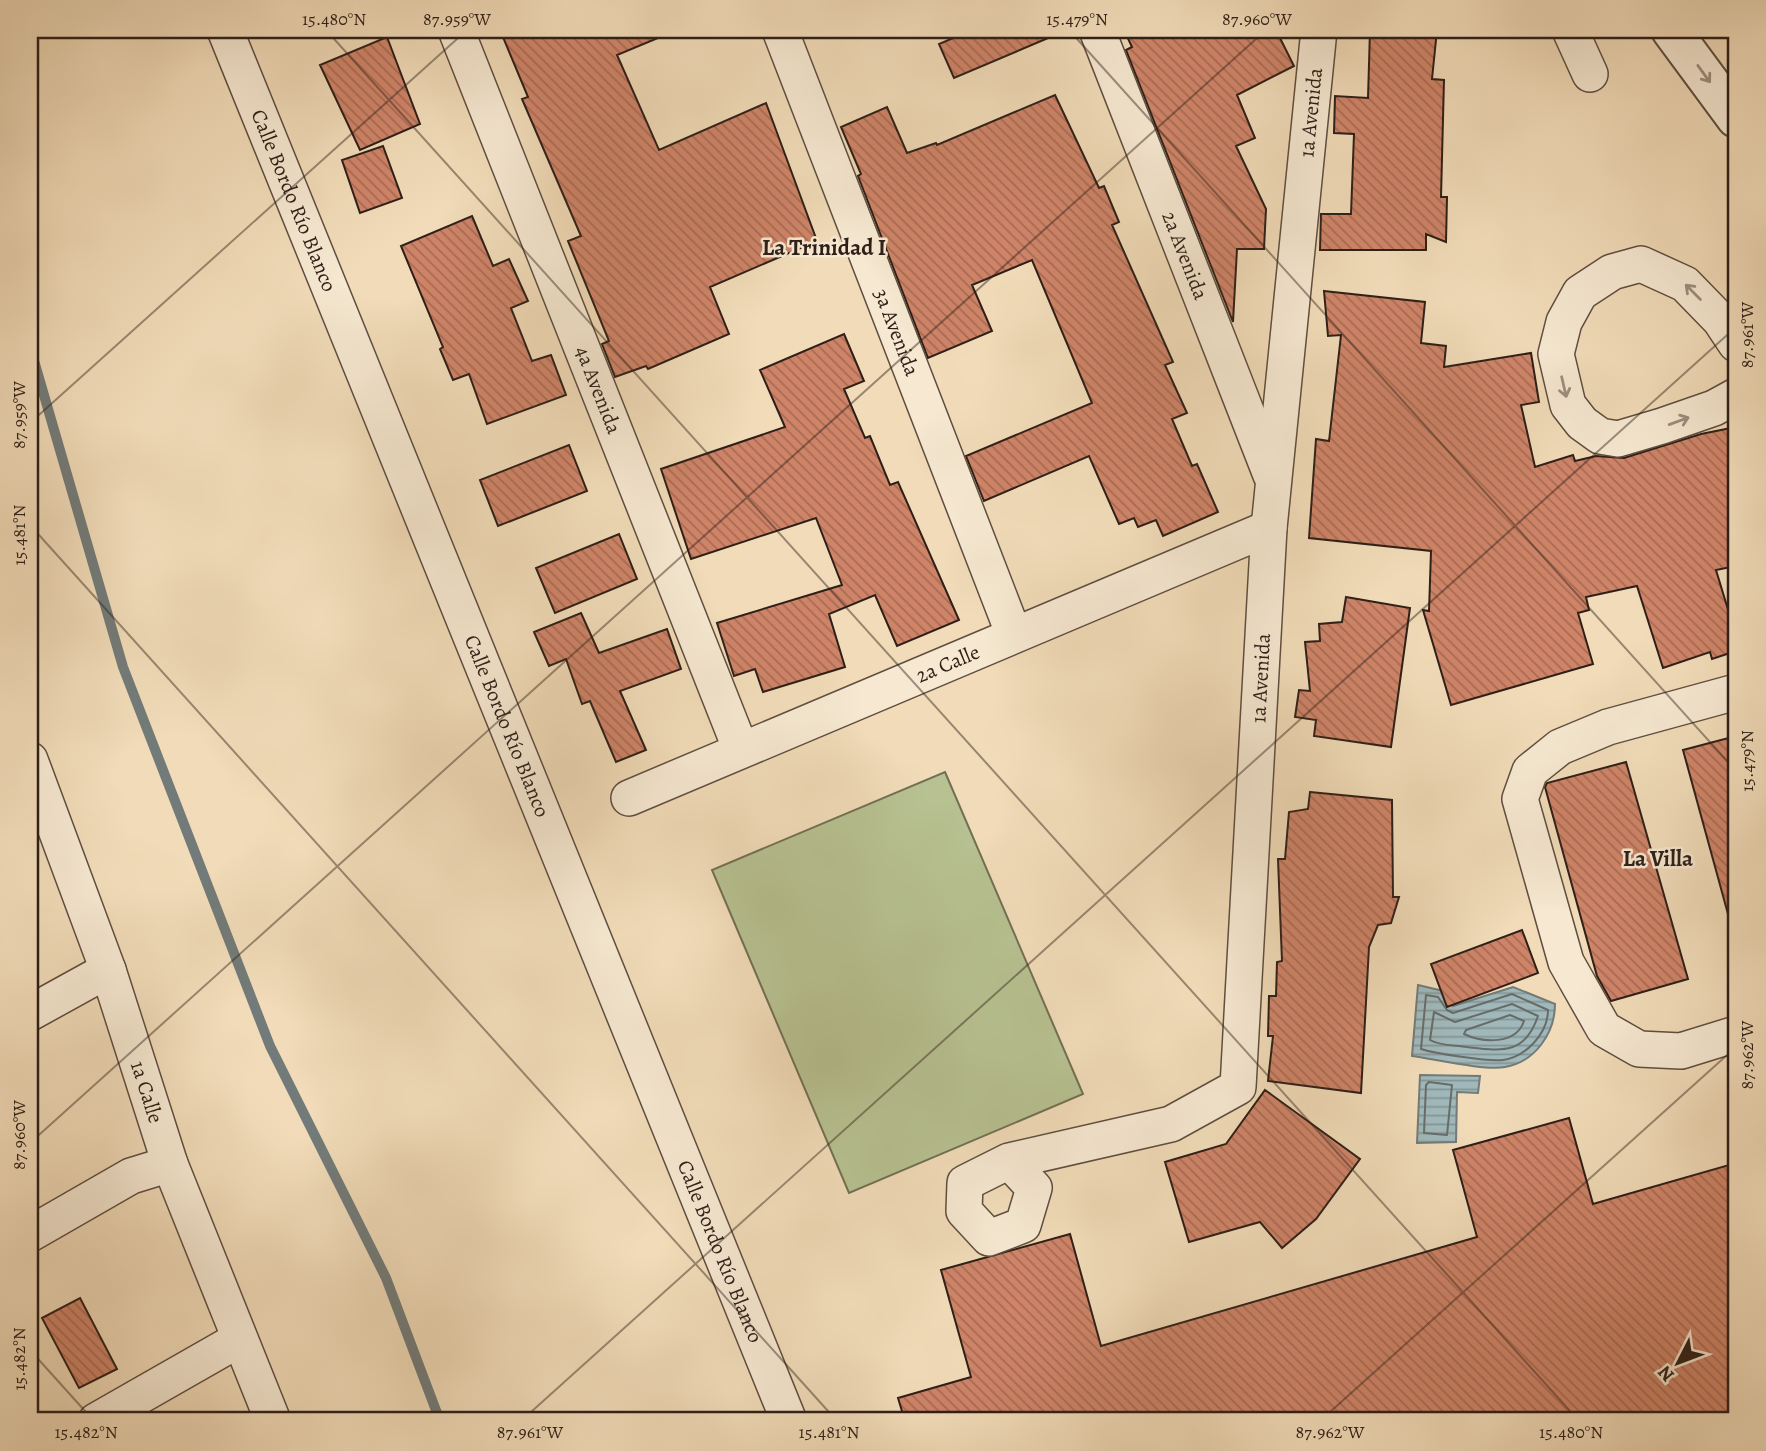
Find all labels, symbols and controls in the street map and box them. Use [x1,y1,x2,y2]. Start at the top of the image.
text: 15.480°N [302,7,366,31]
text: 87.959°W [423,7,491,31]
text: 15.479°N [1046,7,1108,31]
text: 87.960°W [1222,7,1292,31]
one-way arrow [1696,64,1711,83]
street label: 1a Avenida [1292,66,1329,159]
street label: Calle Bordo Río Blanco [245,105,344,296]
street label: 2a Avenida [1155,207,1215,304]
district label: La Trinidad I [762,232,886,263]
street label: 3a Avenida [867,284,927,380]
one-way arrow [1684,284,1701,301]
text: 87.961°W [1735,301,1759,368]
street label: 4a Avenida [568,342,629,438]
one-way arrow [1557,375,1571,398]
text: 87.959°W [7,381,31,449]
one-way arrow [1667,413,1689,426]
text: 15.481°N [7,505,31,565]
street label: Calle Bordo Río Blanco [458,631,557,821]
street label: 1a Avenida [1244,632,1277,724]
street label: 2a Calle [912,638,984,689]
text: 15.479°N [1735,730,1759,792]
district label: La Villa [1623,843,1693,874]
text: 87.962°W [1735,1020,1759,1090]
street label: 1a Calle [124,1057,170,1127]
text: 87.960°W [7,1100,31,1170]
street label: Calle Bordo Río Blanco [671,1156,770,1347]
text: 15.482°N [7,1327,31,1391]
north arrow [1644,1328,1714,1398]
text: N [1652,1360,1680,1388]
text: 15.482°N [54,1420,118,1444]
text: 87.961°W [497,1420,564,1444]
text: 15.481°N [799,1420,859,1444]
text: 87.962°W [1295,1420,1365,1444]
text: 15.480°N [1539,1420,1603,1444]

